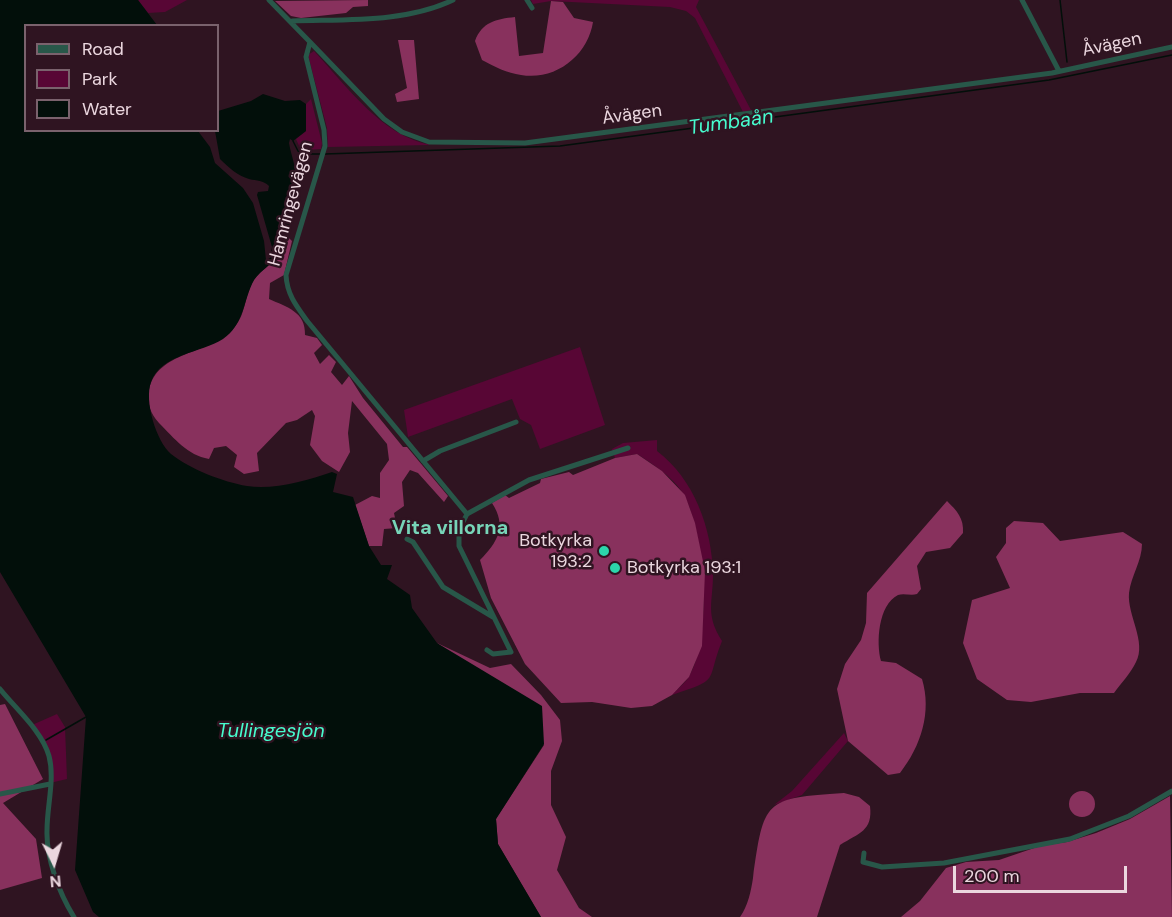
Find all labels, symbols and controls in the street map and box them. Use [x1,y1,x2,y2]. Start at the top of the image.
legend [24,24,219,132]
street label: Åvägen [1080,28,1144,62]
text: Road [82,37,124,61]
text: Park [82,67,118,91]
text: Water [82,97,132,121]
street label: Åvägen [601,100,663,130]
water label: Tumbaån [687,105,775,141]
street label: Hamringevägen [264,139,318,269]
district label: Vita villorna [392,517,508,541]
place label: Botkyrka 193:2 [519,530,592,572]
marker: Botkyrka 193:2 [597,544,611,558]
place label: Botkyrka 193:1 [627,557,741,579]
marker: Botkyrka 193:1 [608,561,622,575]
water label: Tullingesjön [217,720,325,744]
north arrow [24,833,84,893]
scale bar [956,854,1130,892]
text: 200 m [964,864,1020,888]
text: N [49,870,62,892]

